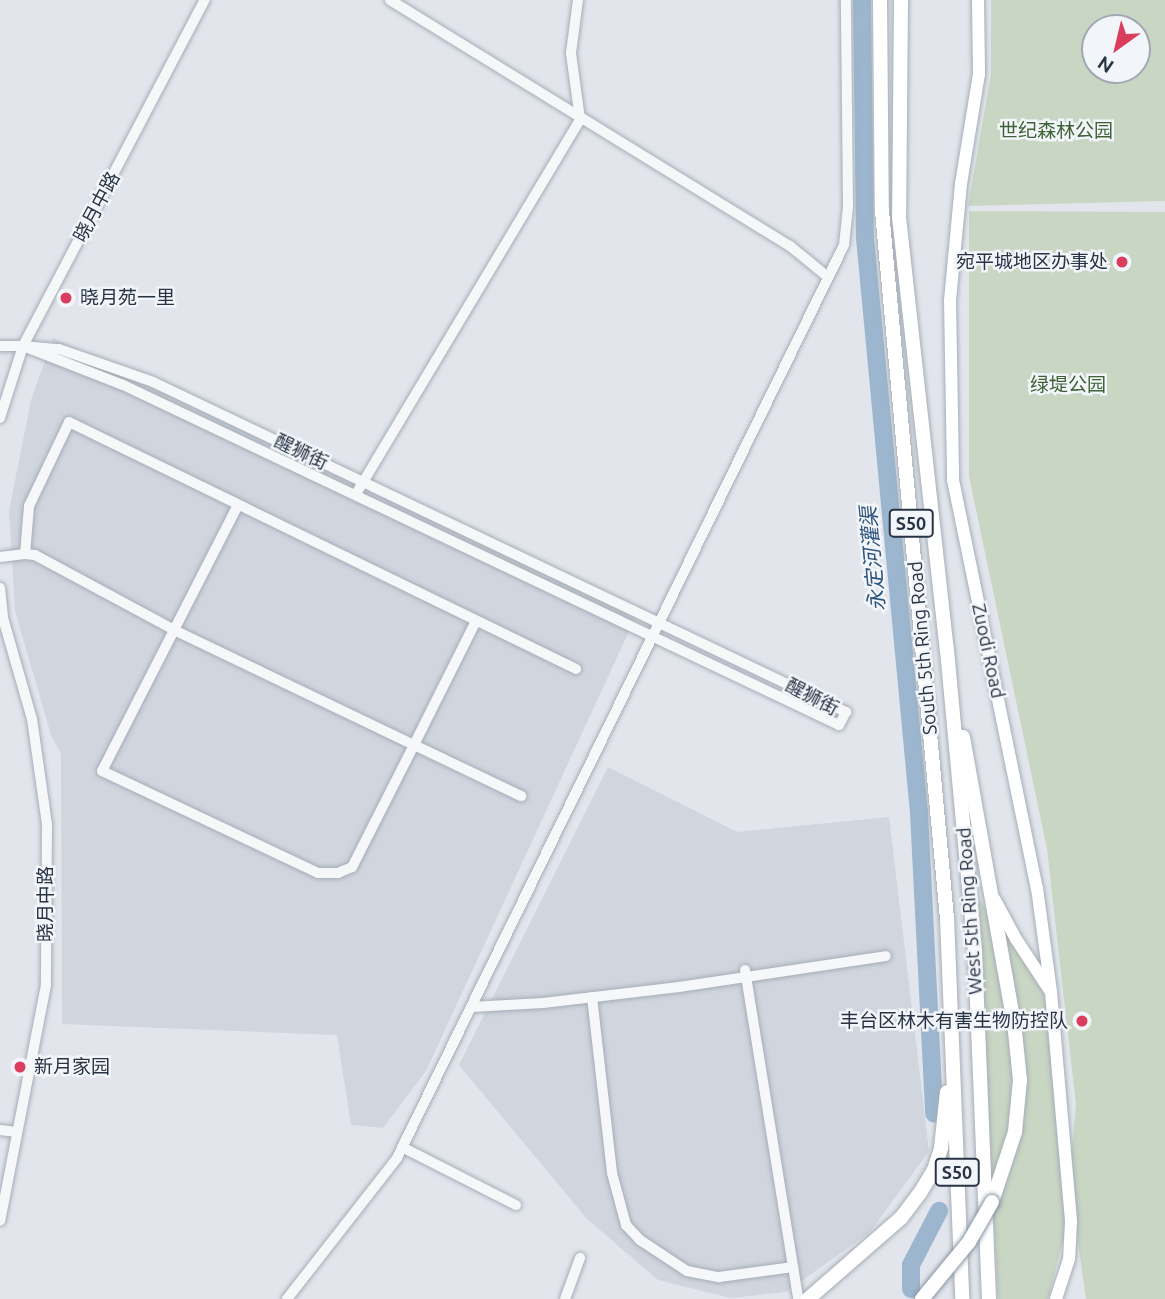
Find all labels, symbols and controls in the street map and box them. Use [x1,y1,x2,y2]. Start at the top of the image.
north arrow [1081,14,1151,84]
text: N [1093,52,1117,78]
park label: 世纪森林公园 [999,120,1113,142]
street label: 晓月中路 [69,168,125,246]
place label: 宛平城地区办事处 [956,251,1108,273]
marker: 宛平城地区办事处 [1114,254,1130,270]
place label: 晓月苑一里 [80,287,175,309]
marker: 晓月苑一里 [58,290,74,306]
park label: 绿堤公园 [1030,374,1106,396]
street label: 醒狮街 [270,430,332,474]
water label: 永定河灌渠 [855,506,889,612]
road number: S50 [888,508,934,538]
street label: South 5th Ring Road [904,560,942,736]
street label: Zuodi Road [967,601,1009,701]
street label: 醒狮街 [781,674,843,720]
street label: West 5th Ring Road [953,827,987,995]
street label: 晓月中路 [35,866,57,942]
place label: 丰台区林木有害生物防控队 [840,1010,1068,1032]
marker: 丰台区林木有害生物防控队 [1074,1013,1090,1029]
place label: 新月家园 [34,1056,110,1078]
marker: 新月家园 [12,1059,28,1075]
road number: S50 [934,1157,980,1186]

